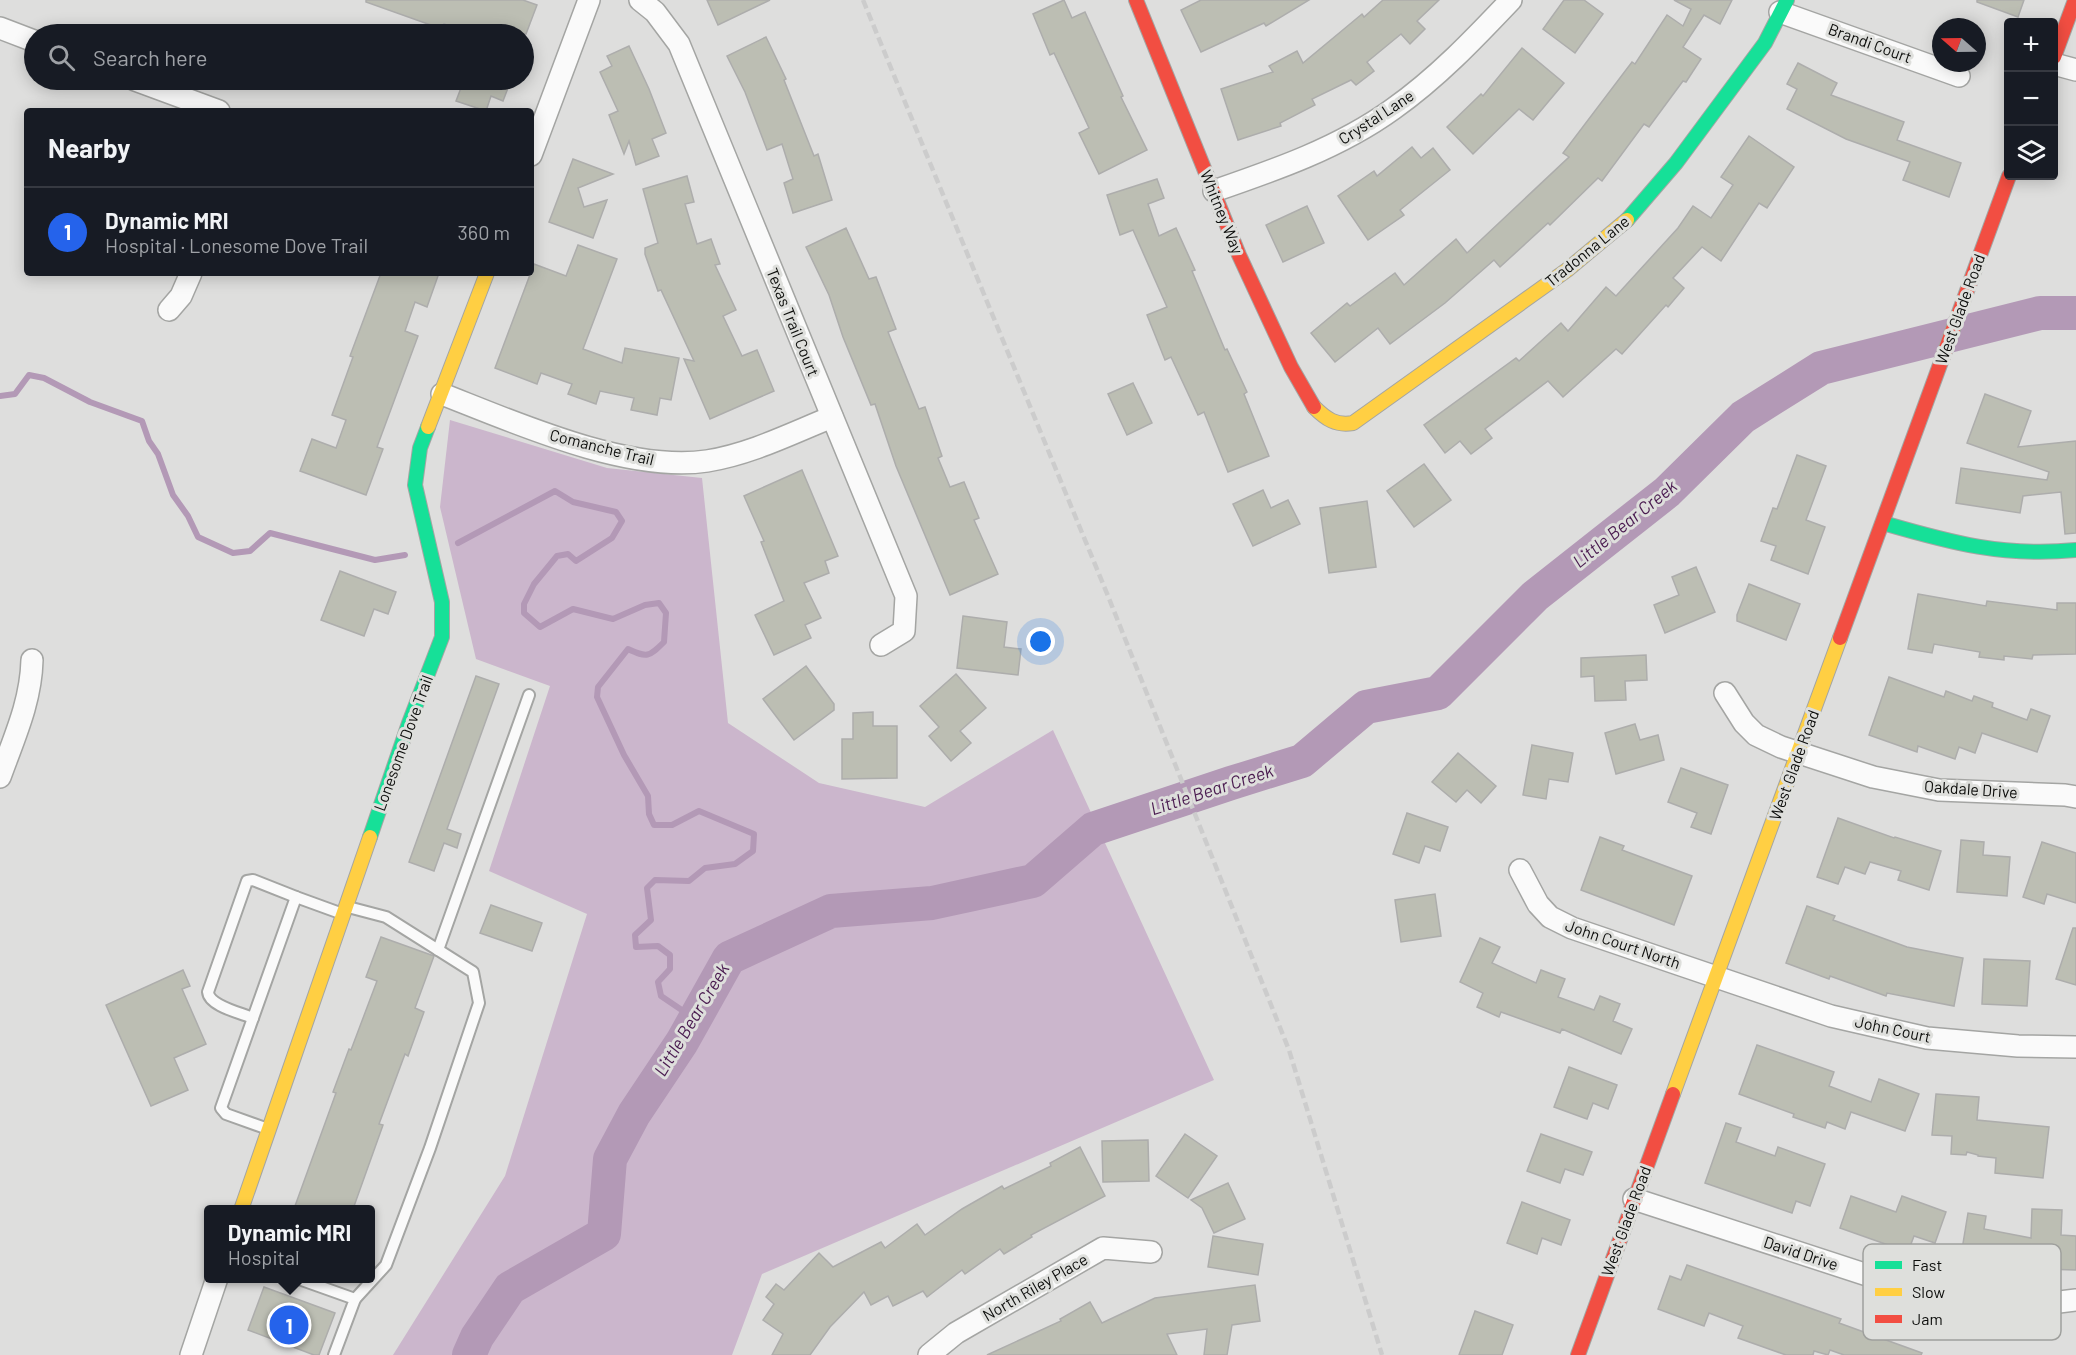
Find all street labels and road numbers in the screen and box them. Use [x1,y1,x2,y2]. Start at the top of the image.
street label: Brandi Court [1826,19,1914,66]
street label: Crystal Lane [1335,85,1417,148]
street label: Whitney Way [1197,167,1248,257]
street label: Tradonna Lane [1541,211,1633,290]
street label: West Glade Road [1931,251,1988,367]
street label: Texas Trail Court [763,265,824,379]
street label: Comanche Trail [548,424,656,469]
street label: Lonesome Dove Trail [369,672,436,813]
street label: West Glade Road [1765,707,1822,823]
street label: Oakdale Drive [1924,776,2018,801]
street label: John Court North [1563,915,1683,972]
street label: John Court [1853,1011,1933,1046]
street label: West Glade Road [1597,1163,1654,1279]
street label: David Drive [1762,1232,1841,1273]
street label: North Riley Place [979,1249,1091,1324]

